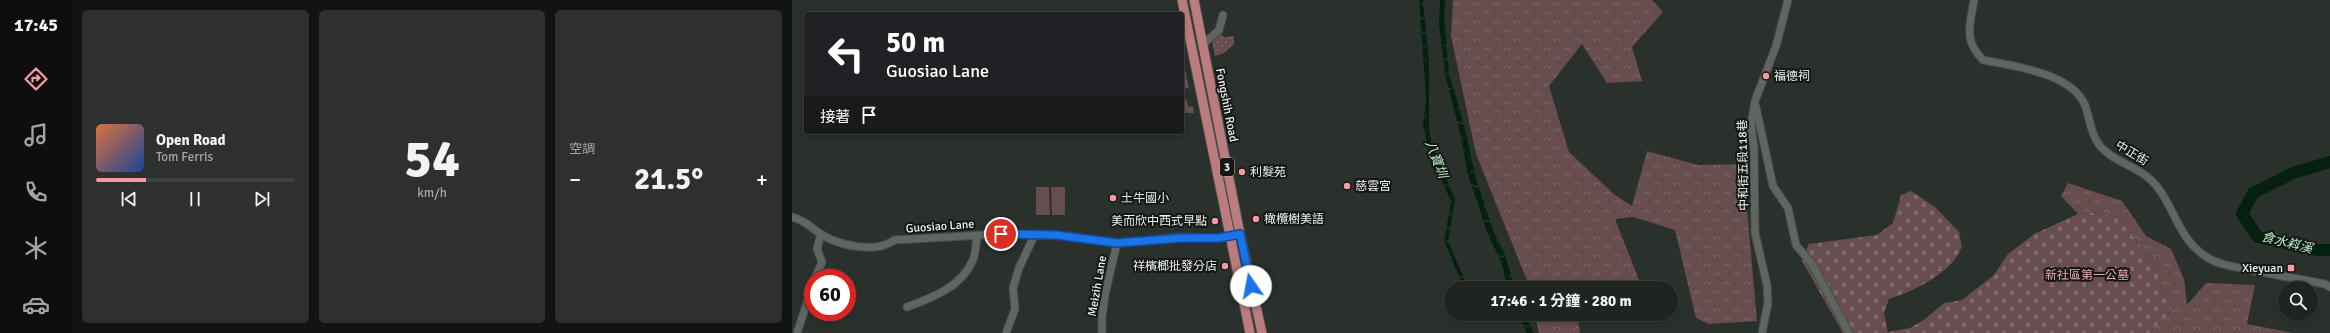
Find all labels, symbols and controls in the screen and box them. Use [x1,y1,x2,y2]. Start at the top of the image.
text: 17:45 [14,14,58,36]
text: 50 m [886,26,945,60]
icon: left [820,28,872,80]
text: Guosiao Lane [886,60,989,82]
icon: directions [22,65,50,93]
street label: Fongshih Road [1212,67,1241,143]
place label: 福德祠 [1774,69,1810,84]
marker: 福德祠 [1761,71,1771,81]
icon: arrive [858,104,880,126]
text: 接著 [820,108,850,126]
street label: 中和街五段118巷 [1735,119,1752,211]
icon: music [22,121,50,149]
text: 54 [404,127,460,191]
text: Open Road [156,131,226,149]
water label: 八寶圳 [1422,138,1451,182]
street label: 中正街 [2112,138,2151,169]
text: 空調 [569,141,595,157]
text: Tom Ferris [156,149,213,165]
road number: 3 [1220,158,1234,176]
text: 21.5° [634,161,703,198]
place label: 利髮苑 [1250,165,1286,180]
text: − [569,166,581,193]
text: + [756,166,768,193]
marker: 利髮苑 [1237,167,1247,177]
icon: phone [22,178,50,206]
place label: 慈雲宮 [1355,179,1391,194]
marker: 慈雲宮 [1342,181,1352,191]
text: km/h [417,185,447,201]
icon: previous [118,188,140,210]
icon: pause [184,188,206,210]
icon: next [251,188,273,210]
place label: 土牛國小 [1121,191,1169,206]
marker: 土牛國小 [1108,193,1118,203]
place label: 橄欖樹美語 [1264,212,1324,227]
place label: 美而欣中西式早點 [1111,214,1207,229]
marker: 橄欖樹美語 [1251,214,1261,224]
marker: 美而欣中西式早點 [1210,216,1220,226]
street label: Guosiao Lane [905,217,975,236]
pin [984,217,1018,251]
icon: arrive [990,223,1012,245]
water label: 食水嵙溪 [2260,229,2316,258]
icon: climate [22,234,50,262]
street label: Meizih Lane [1085,254,1110,318]
place label: 祥檳榔批發分店 [1133,259,1217,274]
marker: 祥檳榔批發分店 [1220,261,1230,271]
place label: Xieyuan [2242,261,2283,276]
marker: Xieyuan [2286,263,2296,273]
position arrow [1230,265,1272,307]
park label: 新社區第一公墓 [2045,268,2129,283]
speed limit sign: 60 [804,269,856,321]
map controls [2278,281,2318,321]
button: search [2278,281,2318,321]
icon: car [22,291,50,319]
text: 17:46 · 1 分鐘 · 280 m [1490,292,1632,310]

